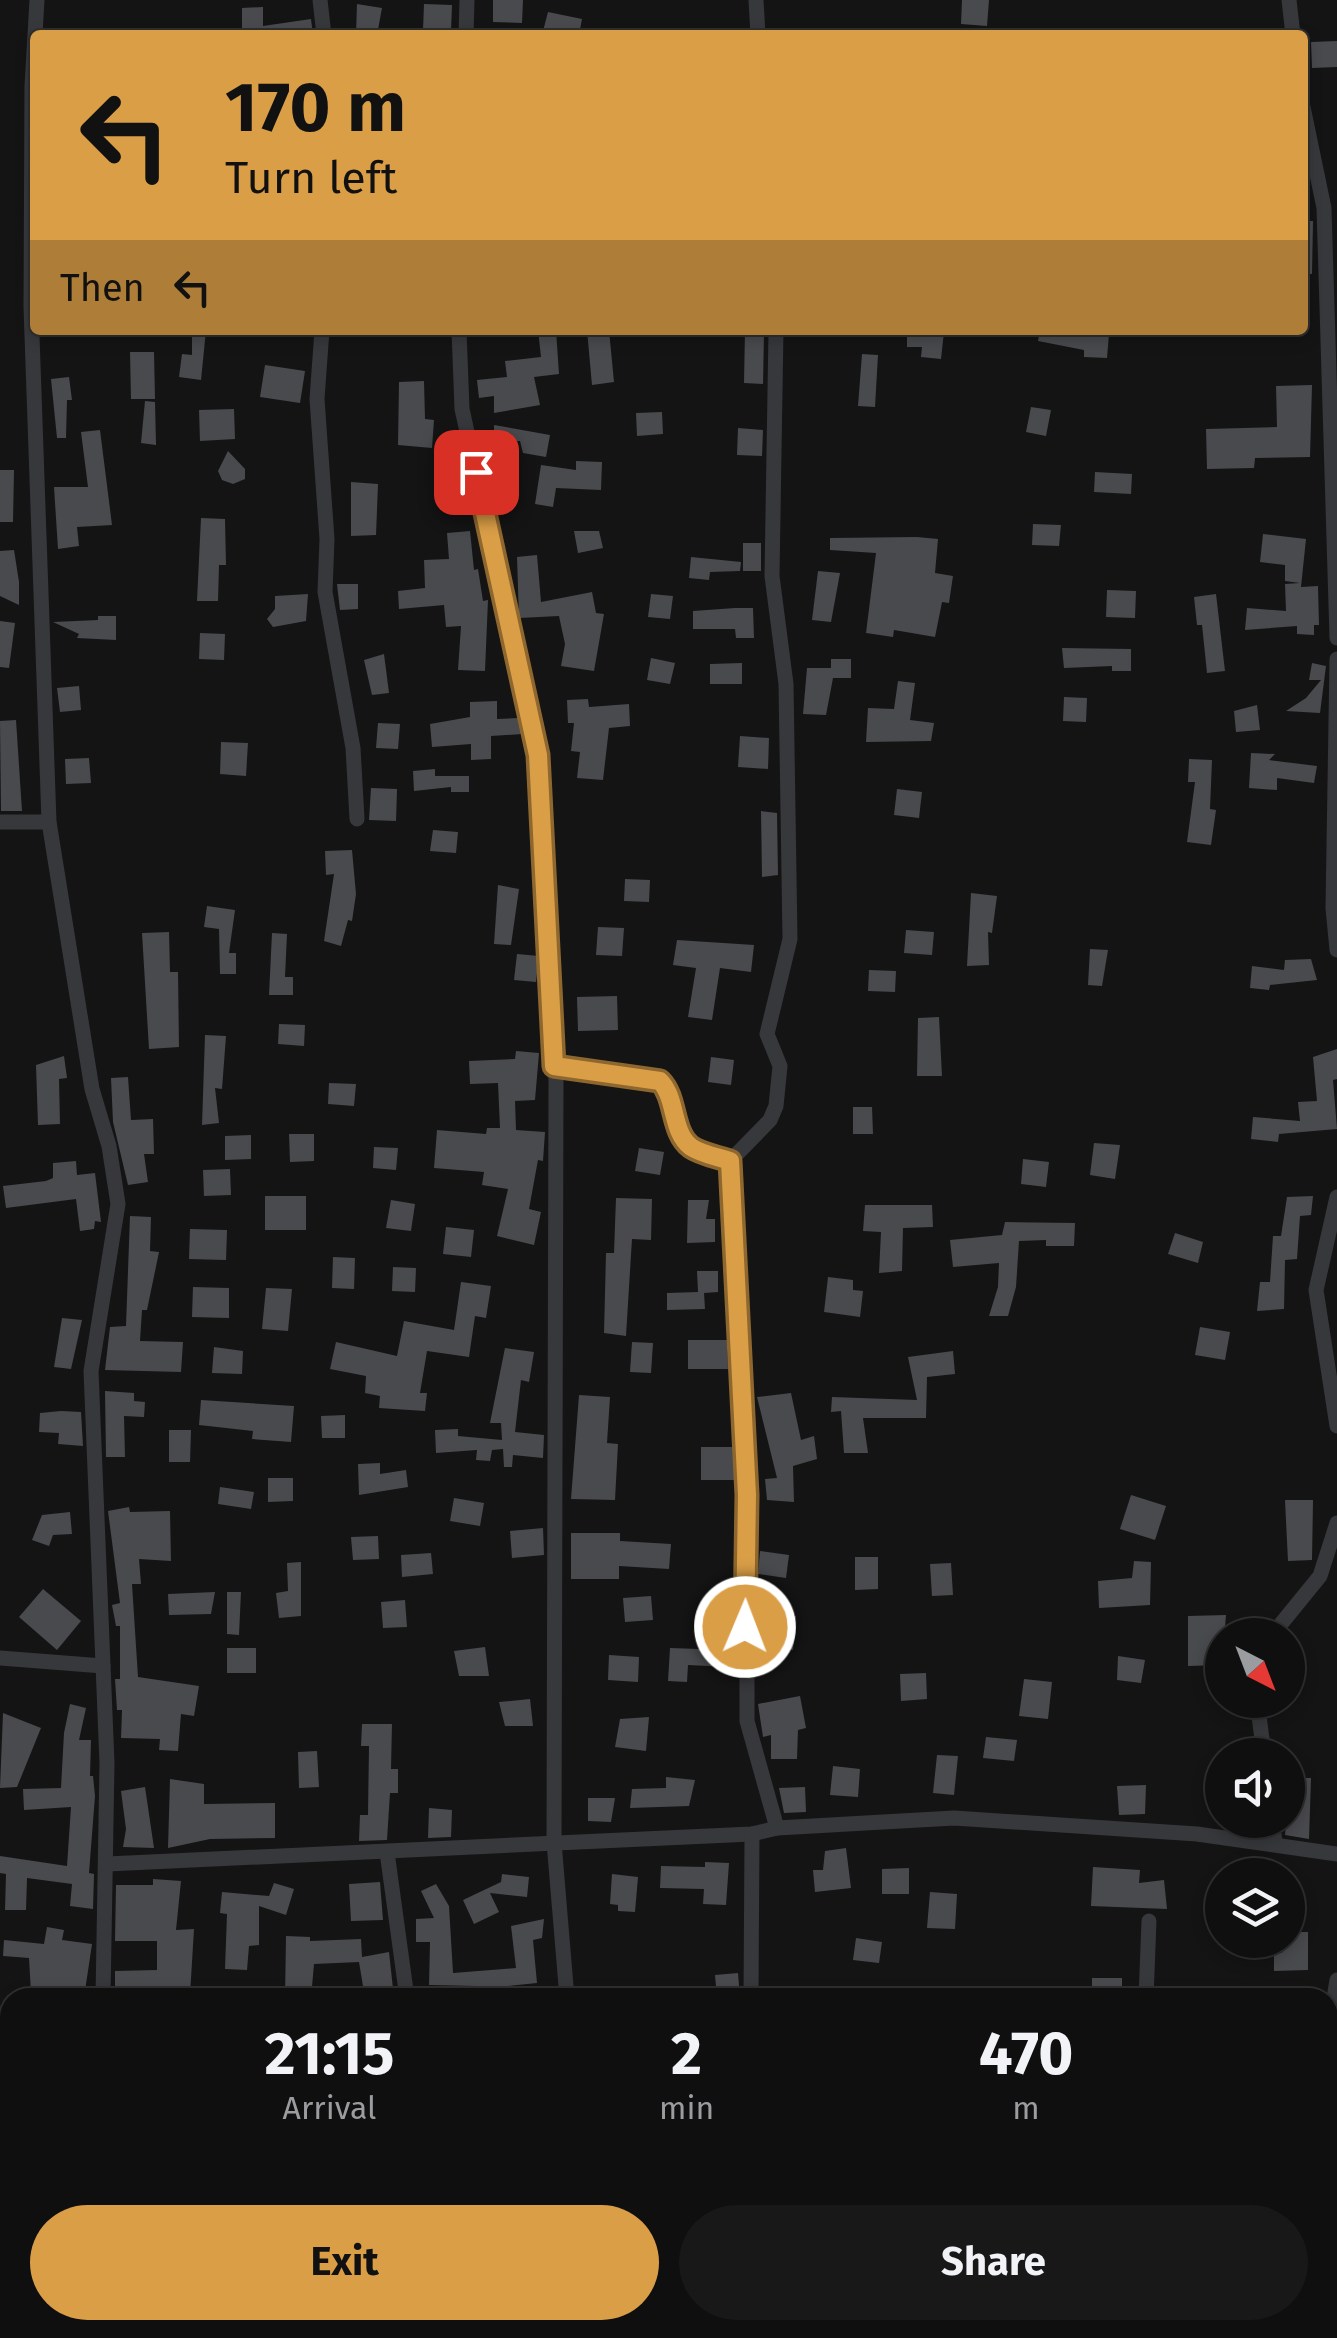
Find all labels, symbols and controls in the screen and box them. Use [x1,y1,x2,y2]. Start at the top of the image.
text: 170 m [225,66,406,150]
icon: left [60,70,190,200]
text: Turn left [225,151,397,205]
icon: left [165,260,220,315]
text: Then [60,265,145,311]
pin [434,430,519,515]
icon: arrive [449,445,504,500]
position arrow [693,1575,797,1679]
north arrow [1205,1618,1305,1718]
map controls [1205,1618,1305,1958]
button: sound [1205,1738,1305,1838]
button: layers [1205,1858,1305,1958]
text: 21:15 [265,2018,394,2090]
text: 2 [671,2018,702,2090]
text: 470 [979,2018,1073,2090]
text: Arrival [283,2089,376,2127]
text: min [659,2089,714,2127]
text: m [1012,2089,1040,2127]
button: Exit [30,2205,659,2320]
button: Share [679,2205,1308,2320]

